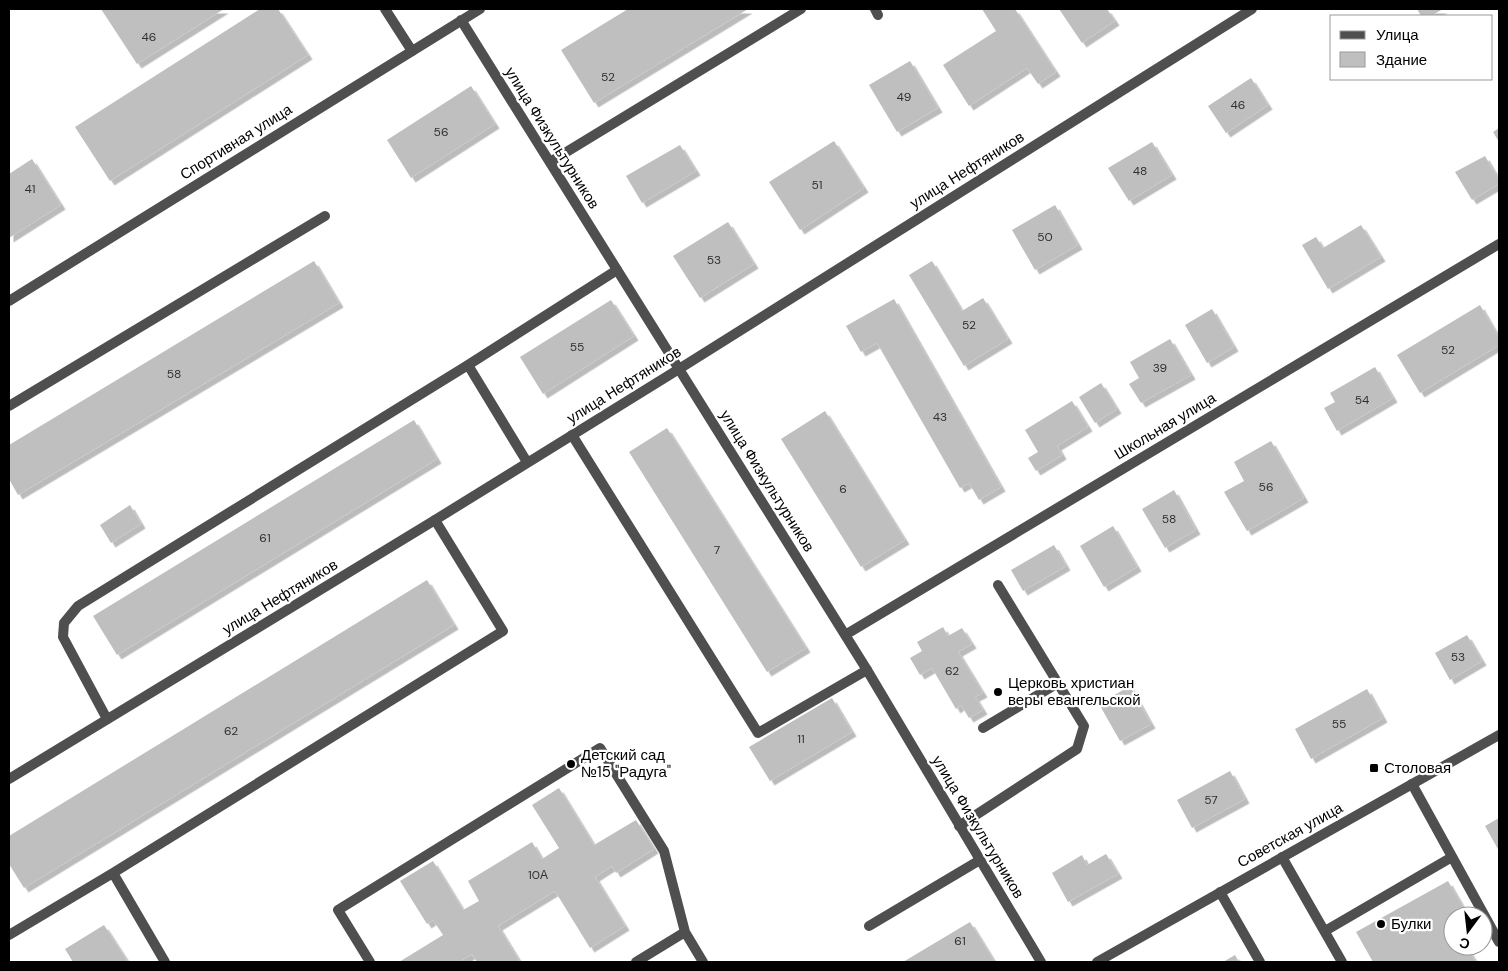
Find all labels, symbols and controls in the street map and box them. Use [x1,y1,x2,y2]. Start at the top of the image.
legend [1330,15,1493,80]
text: Улица [1376,25,1419,45]
house number: 46 [142,29,156,45]
text: Здание [1376,50,1427,70]
street label: улица Физкультурников [500,63,604,213]
house number: 52 [601,69,615,85]
house number: 49 [897,89,911,105]
house number: 46 [1231,97,1245,113]
street label: Спортивная улица [176,99,296,185]
house number: 56 [434,124,448,140]
street label: улица Нефтяников [906,127,1028,213]
house number: 48 [1133,163,1147,179]
house number: 51 [811,177,823,193]
house number: 41 [24,181,36,197]
house number: 50 [1037,229,1053,245]
house number: 53 [707,252,721,268]
house number: 52 [962,317,976,333]
house number: 55 [570,339,584,355]
street label: улица Нефтяников [563,342,685,428]
house number: 52 [1441,342,1455,358]
house number: 39 [1153,360,1167,376]
house number: 58 [167,366,181,382]
street label: Школьная улица [1111,387,1220,464]
house number: 54 [1355,392,1369,408]
street label: улица Физкультурников [715,406,819,556]
house number: 43 [933,409,947,425]
house number: 56 [1259,479,1273,495]
house number: 6 [839,481,847,497]
house number: 58 [1162,511,1176,527]
house number: 61 [259,530,271,546]
house number: 7 [714,542,720,558]
street label: улица Нефтяников [219,555,341,639]
house number: 53 [1451,649,1465,665]
house number: 62 [945,663,959,679]
place label: Церковь христиан веры евангельской [1008,673,1141,710]
marker: Церковь христиан веры евангельской [992,686,1004,698]
house number: 55 [1332,716,1346,732]
house number: 62 [224,723,238,739]
house number: 11 [797,731,805,747]
place label: Детский сад №15 "Радуга" [581,745,671,782]
street label: улица Физкультурников [927,752,1029,902]
marker: Детский сад №15 "Радуга" [565,758,577,770]
place label: Столовая [1384,758,1451,778]
marker: Столовая [1368,762,1380,774]
house number: 57 [1204,792,1218,808]
street label: Советская улица [1234,797,1347,872]
house number: 10А [528,867,548,883]
north arrow [1443,906,1493,956]
place label: Булки [1391,914,1431,934]
marker: Булки [1375,918,1387,930]
house number: 61 [954,933,966,949]
text: С [1457,934,1472,954]

